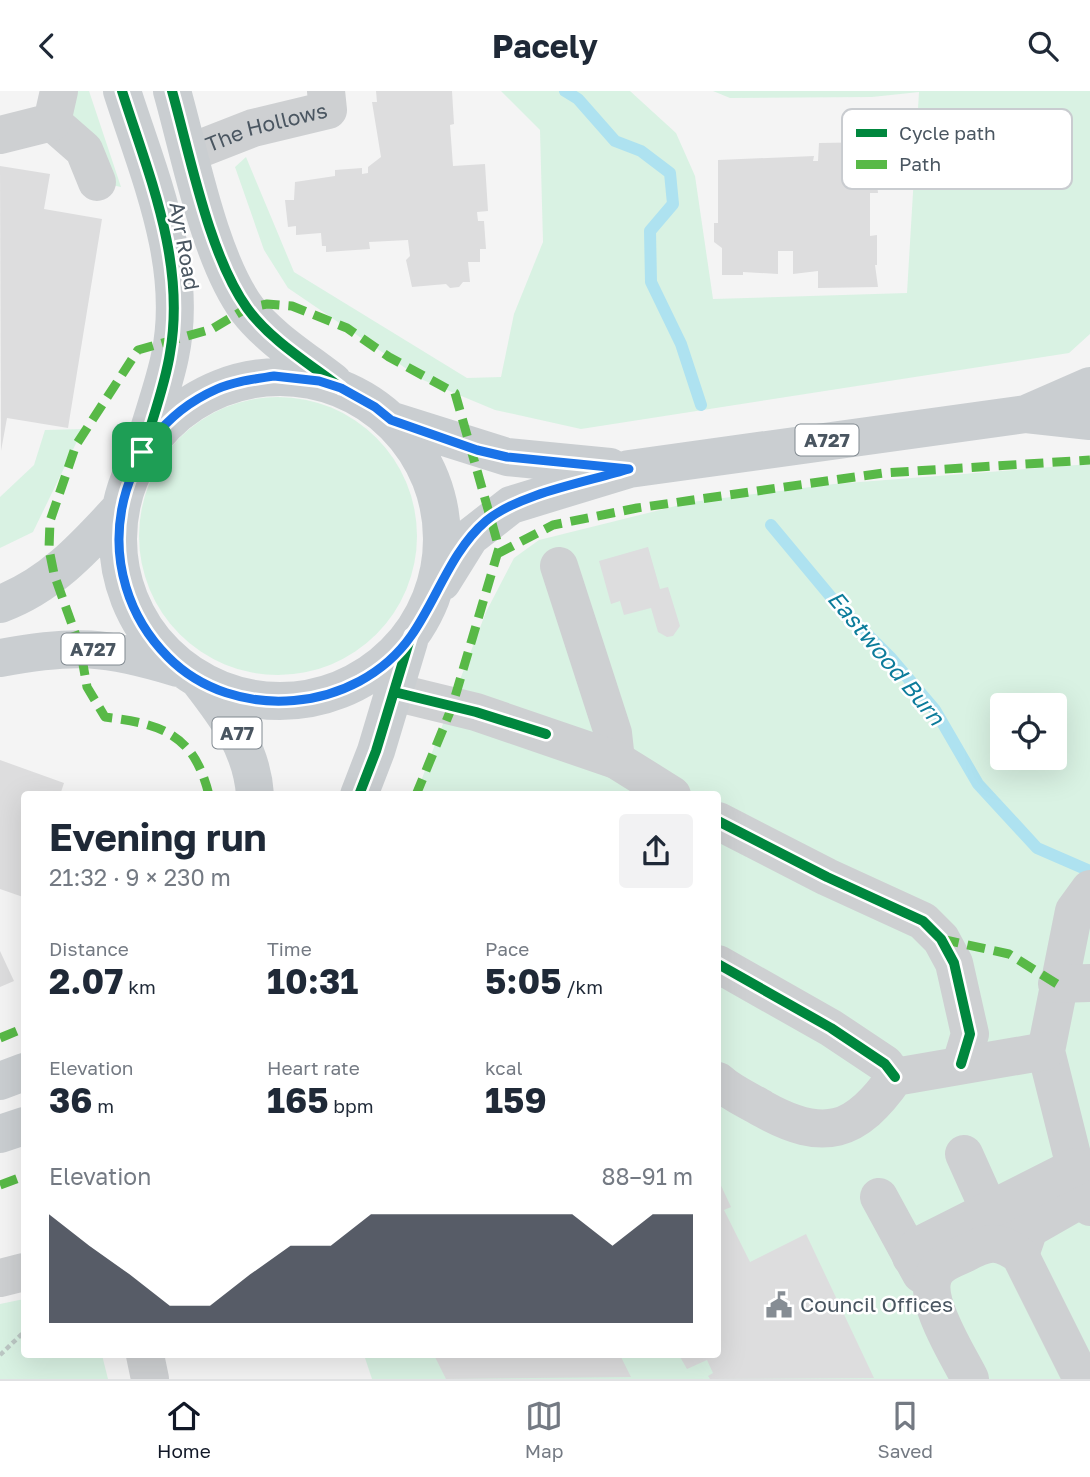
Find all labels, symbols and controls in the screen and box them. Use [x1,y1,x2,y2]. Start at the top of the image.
icon: back [28,27,66,65]
text: Pacely [492,27,598,65]
icon: search [1024,27,1062,65]
street label: The Hollows [202,97,330,157]
legend [842,109,1072,189]
text: Cycle path [899,121,996,144]
text: Path [899,152,941,175]
street label: Ayr Road [164,200,206,292]
pin [112,422,172,482]
road number: A727 [796,425,858,455]
icon: arrive [123,433,161,471]
water label: Eastwood Burn [822,584,952,731]
road number: A727 [62,633,124,664]
map controls [990,693,1067,770]
button: locate [990,693,1067,770]
road number: A77 [212,717,262,748]
text: Evening run [49,814,267,859]
button: share [619,814,693,888]
text: 21:32 · 9 × 230 m [49,863,231,891]
text: Distance [49,937,129,960]
text: Time [267,937,312,960]
text: Pace [485,937,529,960]
text: 2.07 [49,960,123,1002]
text: 10:31 [267,960,358,1002]
text: 5:05 [485,960,562,1002]
text: km [123,975,156,998]
text: /km [562,975,603,998]
text: Elevation [49,1056,134,1079]
text: Heart rate [267,1056,360,1079]
text: kcal [485,1056,523,1079]
text: 36 [49,1079,93,1121]
text: 165 [267,1079,329,1121]
text: 159 [485,1079,547,1121]
text: m [93,1094,114,1117]
text: bpm [329,1094,374,1117]
text: Elevation [49,1162,151,1190]
text: 88–91 m [602,1162,693,1190]
public building icon: Council Offices [764,1290,794,1320]
place label: Council Offices [800,1291,953,1317]
tab: Home [157,1397,211,1462]
tab: Map [525,1397,563,1462]
tab: Saved [877,1397,933,1462]

